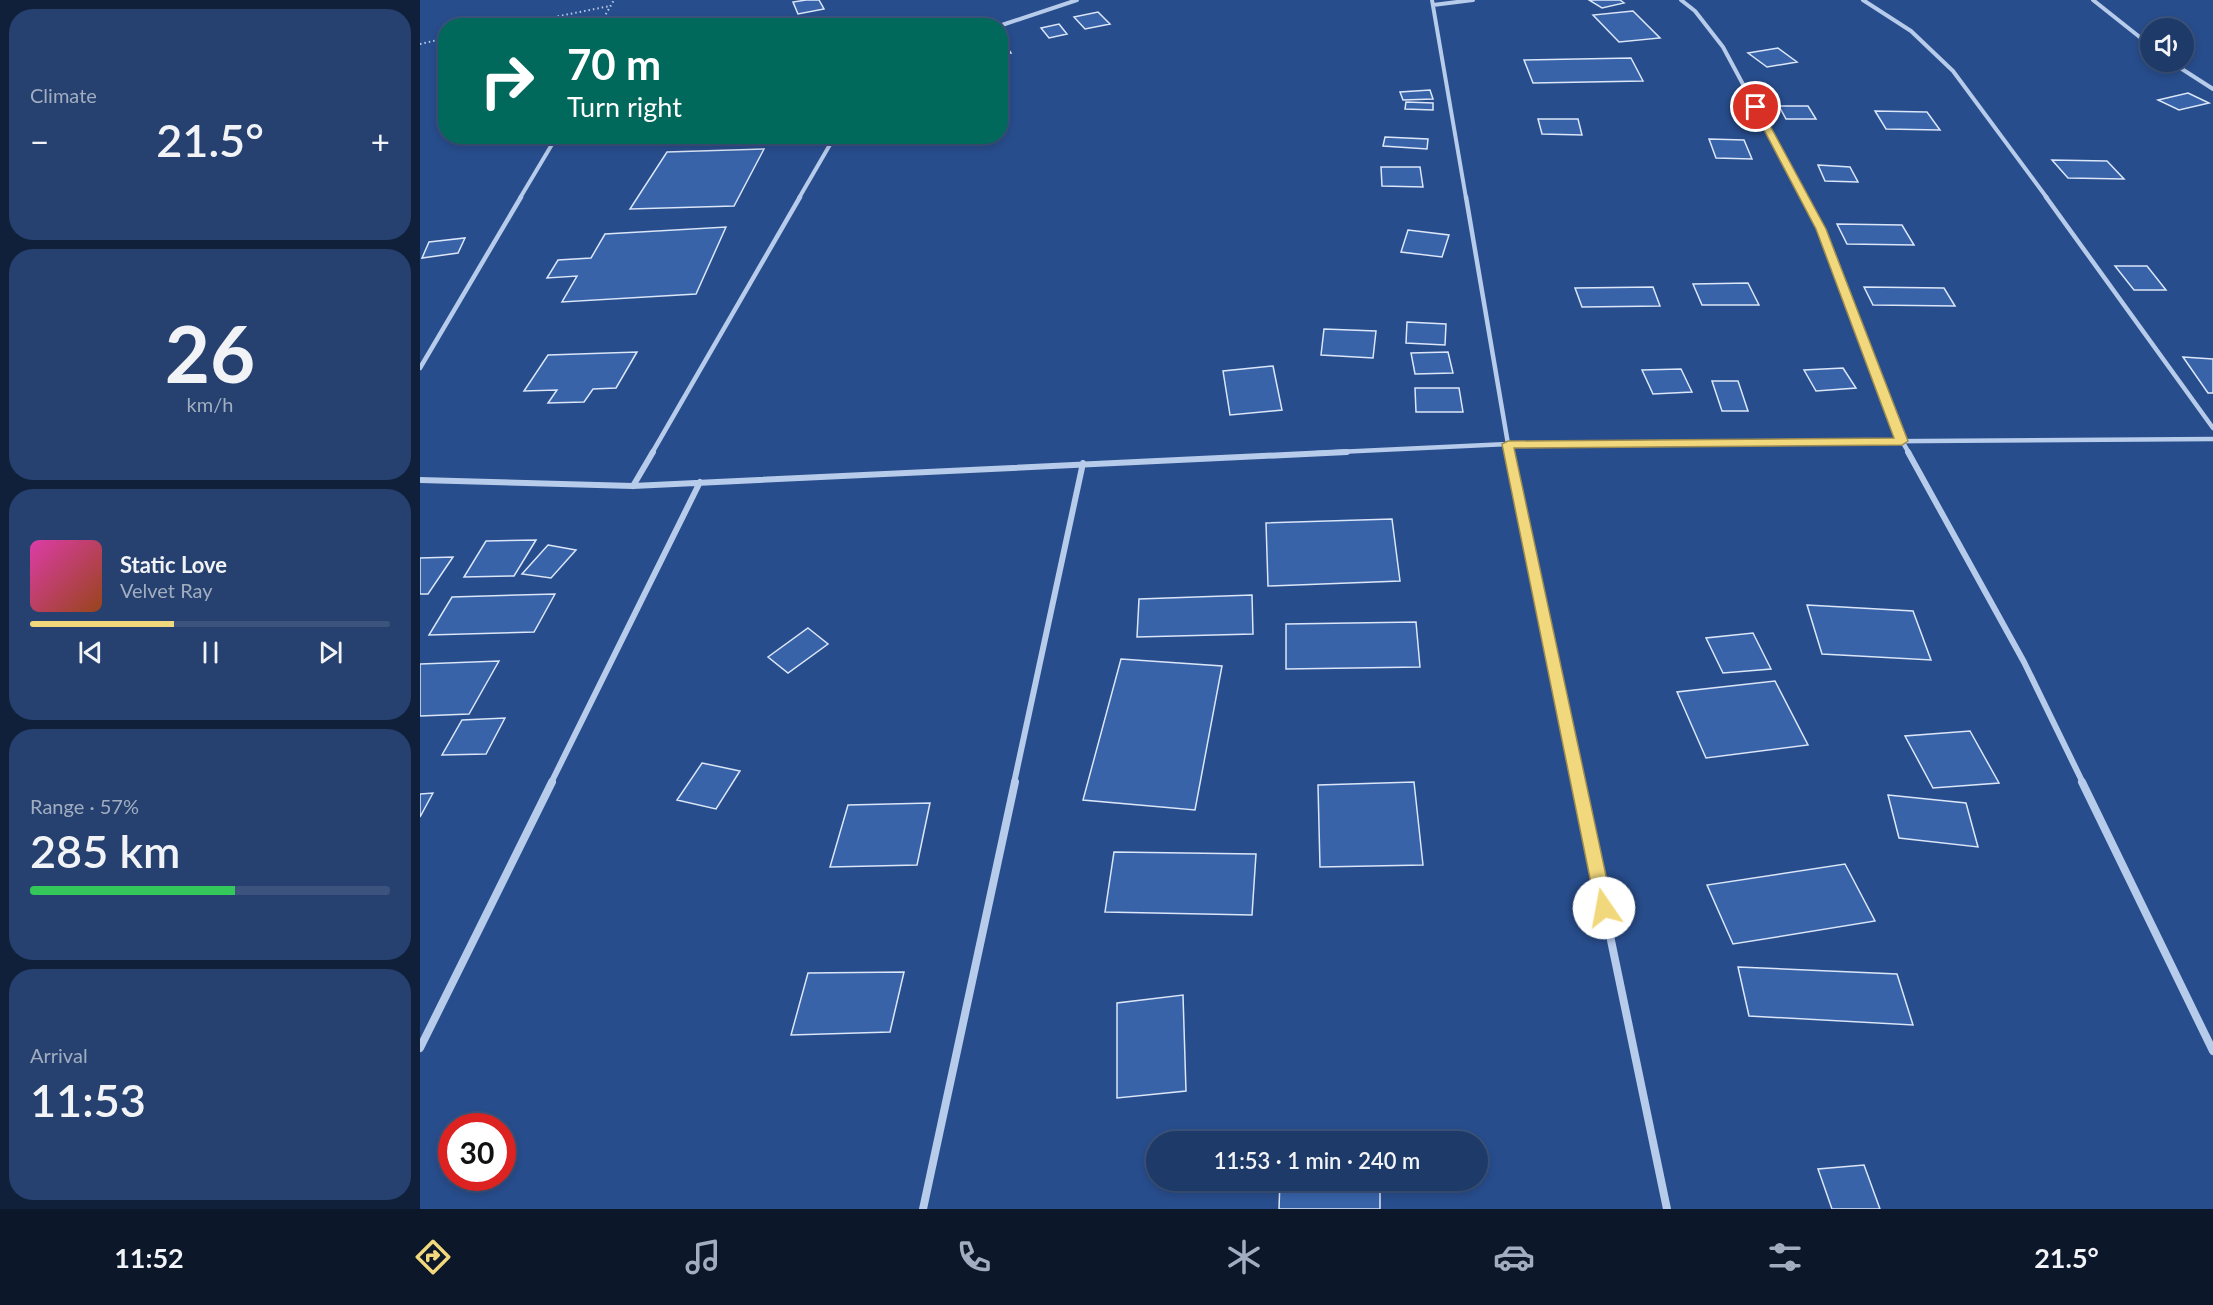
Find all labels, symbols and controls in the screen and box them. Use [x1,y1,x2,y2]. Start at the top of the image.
map controls [2140,18,2194,72]
button: sound [2140,18,2194,72]
text: 70 m [567,39,661,89]
icon: right [468,42,546,120]
pin [1730,81,1781,132]
text: Climate [30,83,97,107]
text: Turn right [567,90,682,123]
icon: arrive [1739,90,1772,123]
text: 21.5° [156,113,264,167]
text: − [30,121,49,161]
text: + [371,121,390,161]
text: 26 [165,306,255,400]
text: km/h [187,392,233,416]
text: Static Love [120,551,227,578]
text: Velvet Ray [120,578,213,602]
icon: previous [74,636,107,669]
icon: pause [194,636,227,669]
icon: next [314,636,347,669]
text: Range · 57% [30,794,139,818]
text: 285 km [30,824,180,878]
position arrow [1572,876,1636,940]
text: Arrival [30,1043,88,1067]
text: 11:53 [30,1073,146,1127]
speed limit sign: 30 [438,1113,516,1191]
text: 11:53 · 1 min · 240 m [1214,1147,1420,1174]
icon: directions [412,1236,454,1278]
icon: music [682,1236,724,1278]
icon: phone [953,1236,995,1278]
icon: climate [1223,1236,1265,1278]
icon: car [1493,1236,1535,1278]
icon: filters [1764,1236,1806,1278]
text: 11:52 [114,1241,184,1274]
text: 21.5° [2034,1241,2099,1274]

